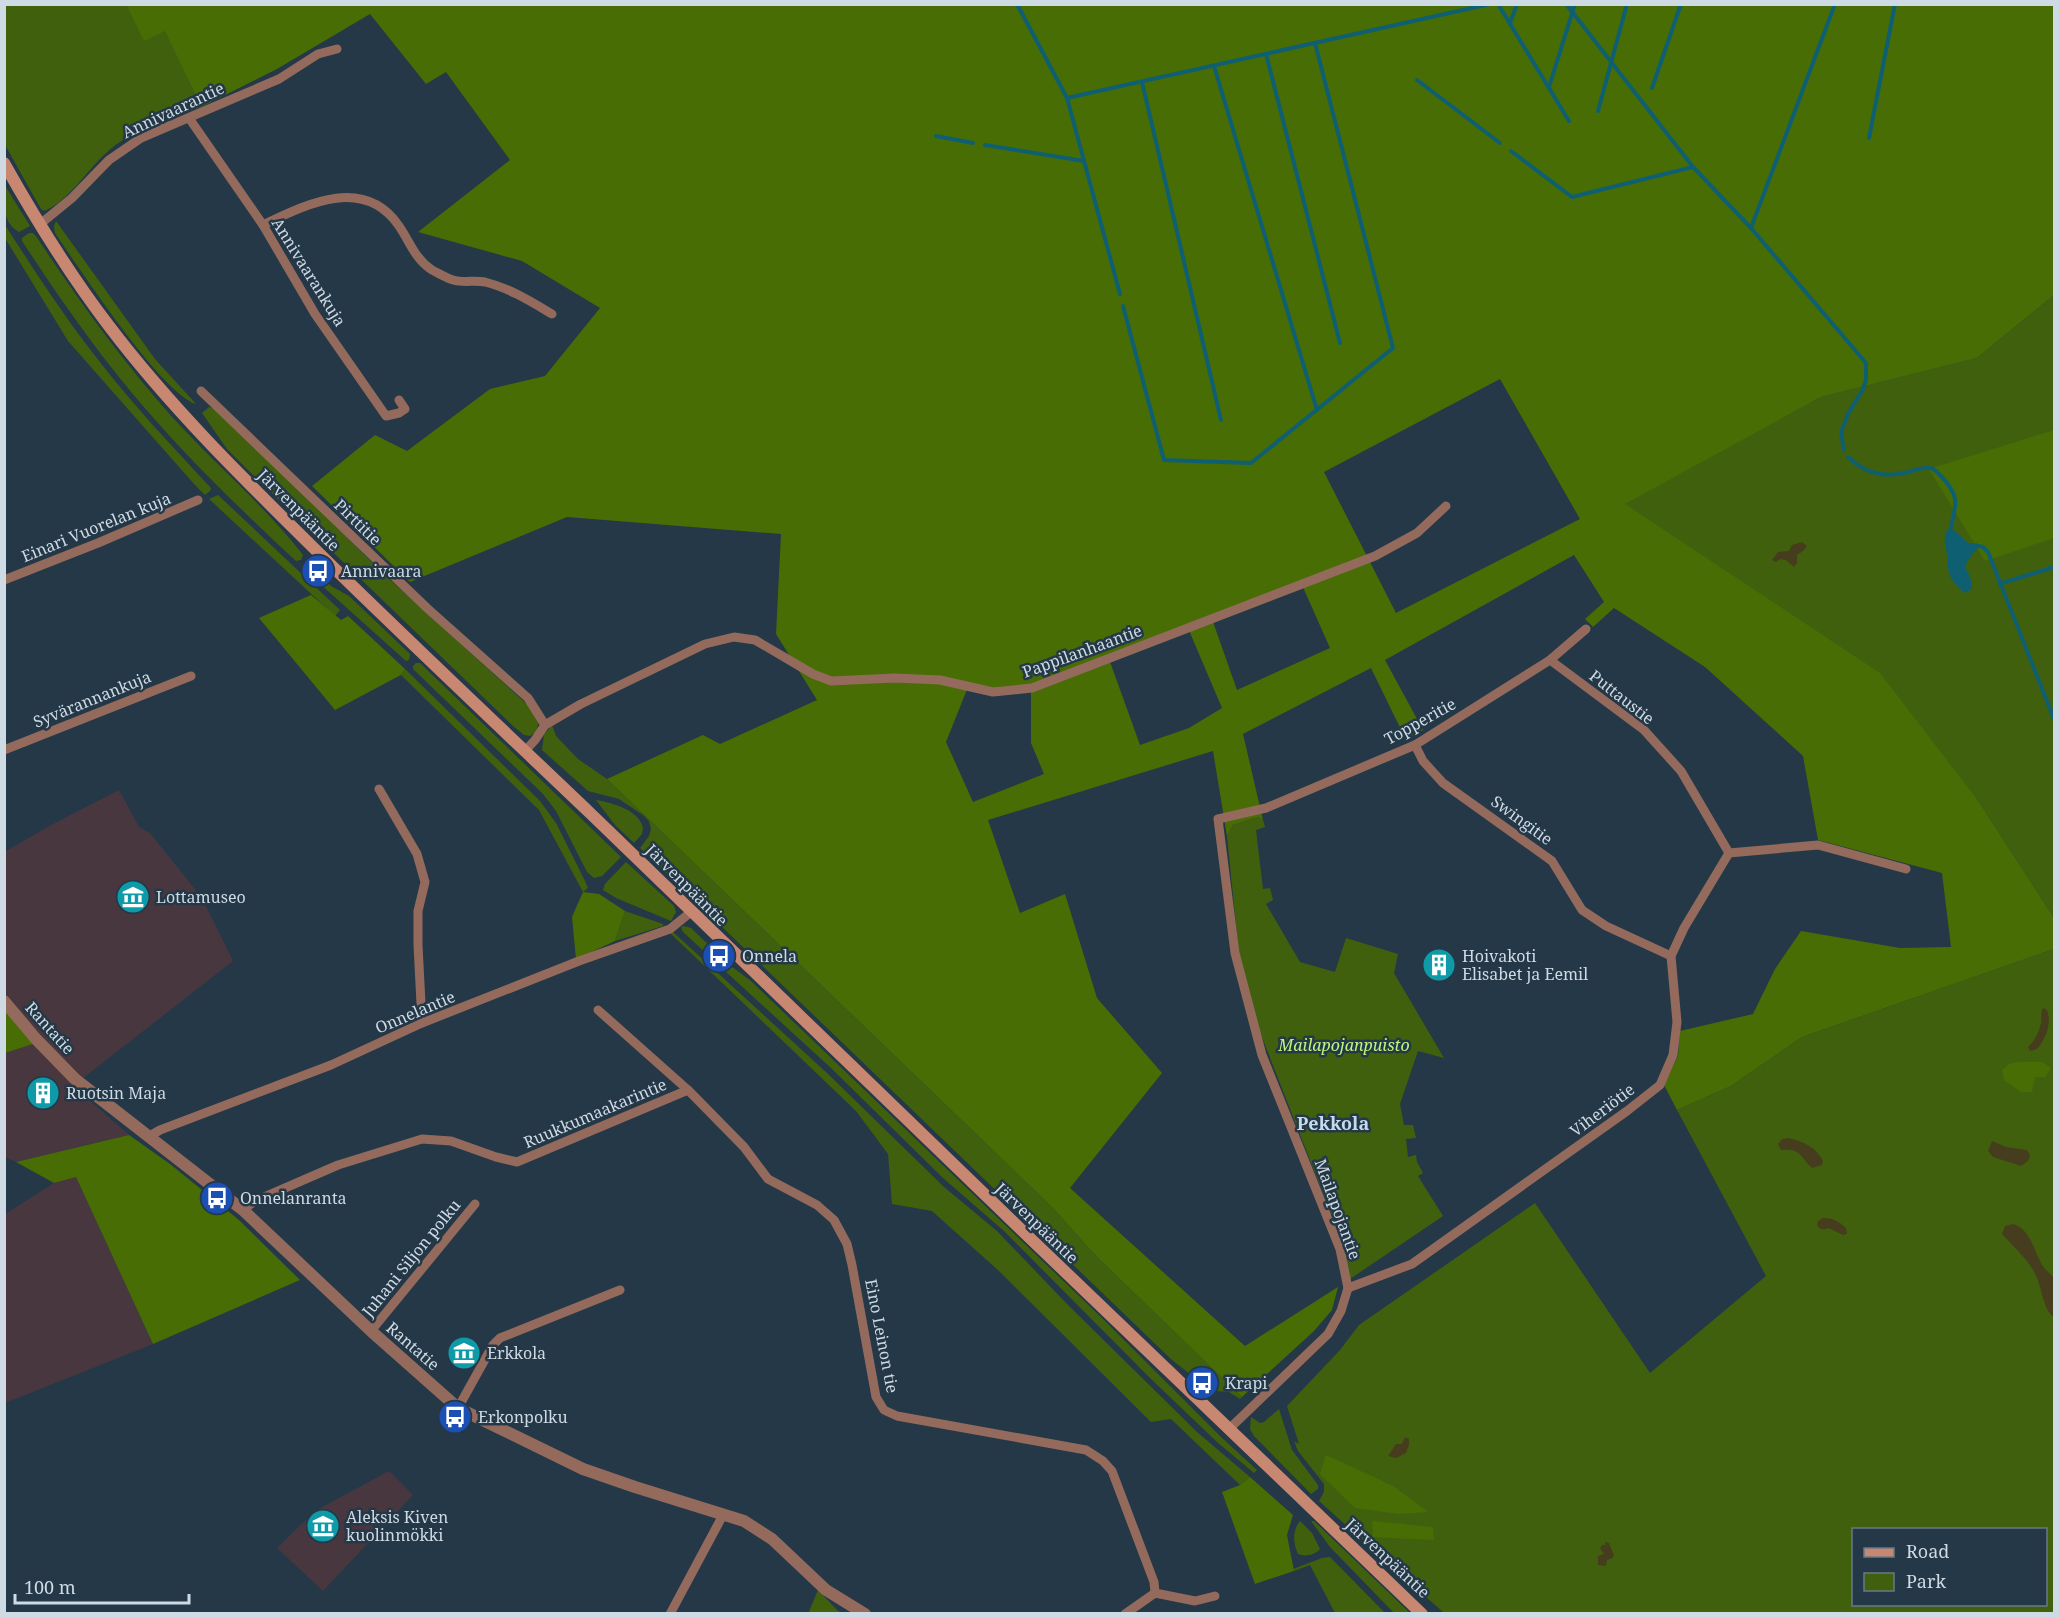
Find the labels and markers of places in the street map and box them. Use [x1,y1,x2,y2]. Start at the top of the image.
bus stop icon: Annivaara [300,553,336,589]
place label: Annivaara [341,560,422,582]
museum icon: Lottamuseo [115,879,151,915]
place label: Lottamuseo [156,886,246,908]
bus stop icon: Onnela [701,938,737,974]
place label: Onnela [742,945,797,967]
place label: Hoivakoti Elisabet ja Eemil [1462,945,1588,985]
building icon: Hoivakoti Elisabet ja Eemil [1421,947,1457,983]
building icon: Ruotsin Maja [25,1075,61,1111]
place label: Ruotsin Maja [66,1082,166,1104]
bus stop icon: Onnelanranta [199,1180,235,1216]
place label: Onnelanranta [240,1187,347,1209]
museum icon: Erkkola [446,1335,482,1371]
place label: Erkkola [487,1342,546,1364]
bus stop icon: Krapi [1184,1365,1220,1401]
place label: Krapi [1225,1372,1267,1394]
bus stop icon: Erkonpolku [437,1399,473,1435]
place label: Erkonpolku [478,1406,568,1428]
place label: Aleksis Kiven kuolinmökki [346,1506,448,1546]
museum icon: Aleksis Kiven kuolinmökki [305,1508,341,1544]

